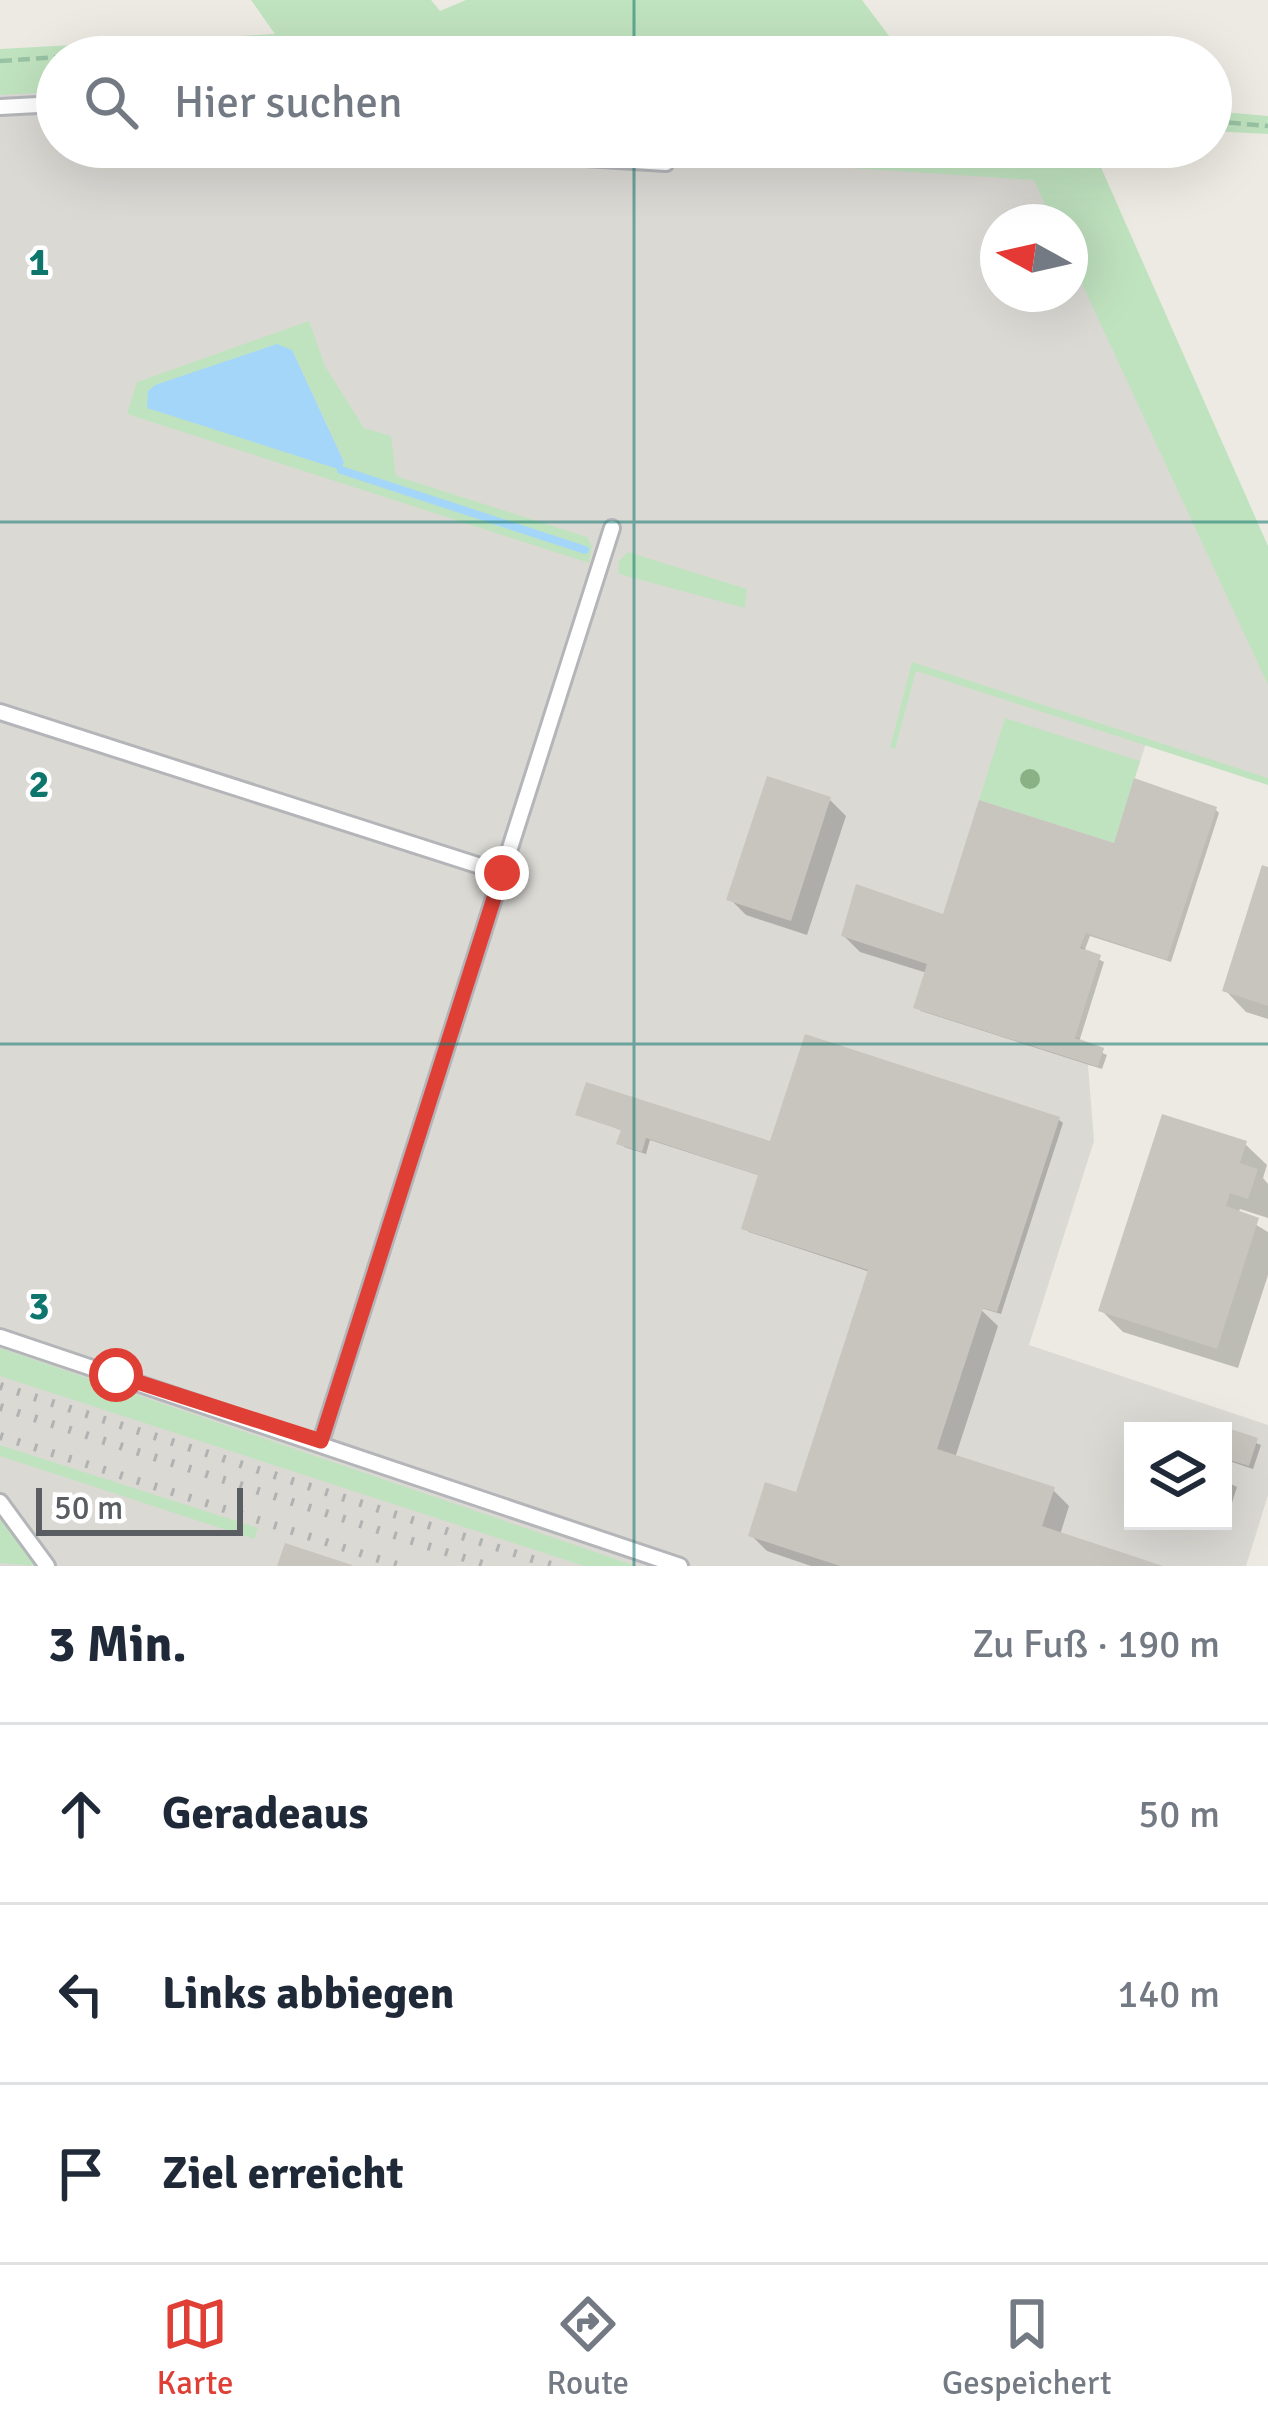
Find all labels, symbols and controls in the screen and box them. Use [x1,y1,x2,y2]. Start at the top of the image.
search box [36,36,1232,168]
icon: search [78,69,144,135]
text: Hier suchen [174,75,403,130]
north arrow [980,204,1088,312]
text: 1 [28,238,50,286]
text: 2 [28,760,50,808]
route end [475,846,529,900]
text: 3 [28,1282,50,1330]
route start [89,1348,143,1402]
map controls [1124,1422,1232,1530]
button: layers [1124,1422,1232,1530]
scale bar [36,1482,243,1535]
text: 50 m [54,1488,123,1529]
text: 3 Min. [48,1613,187,1676]
text: Zu Fuß · 190 m [972,1620,1220,1668]
icon: ahead [48,1781,114,1847]
text: Geradeaus [162,1786,368,1841]
text: 50 m [1138,1790,1220,1838]
icon: left [48,1961,114,2027]
text: Links abbiegen [162,1966,454,2021]
text: 140 m [1117,1970,1220,2018]
icon: arrive [48,2141,114,2207]
text: Ziel erreicht [162,2146,404,2201]
tab: Karte [157,2291,234,2404]
tab: Route [547,2291,629,2404]
tab: Gespeichert [942,2291,1111,2404]

